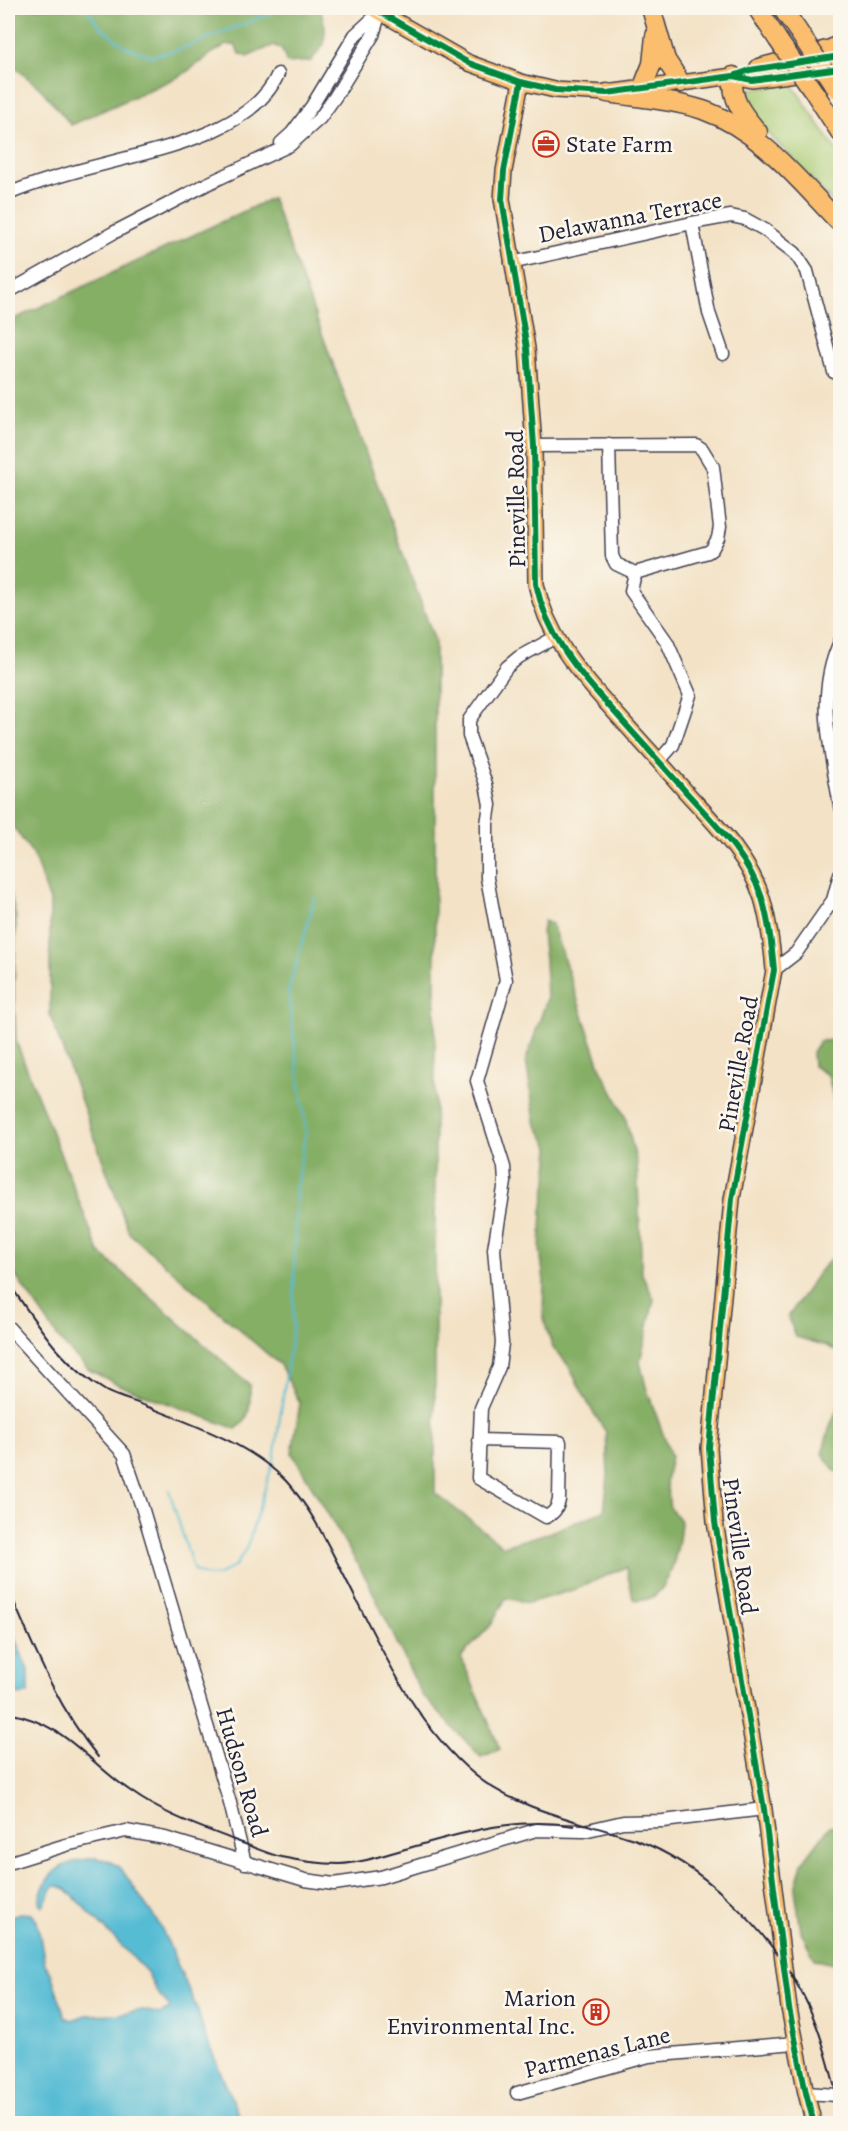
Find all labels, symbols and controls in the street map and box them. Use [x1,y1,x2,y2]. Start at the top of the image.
place label: State Farm [566,128,673,160]
office icon: State Farm [531,129,561,159]
street label: Delawanna Terrace [535,184,725,250]
street label: Pineville Road [499,429,533,568]
street label: Pineville Road [710,993,766,1135]
street label: Pineville Road [715,1475,765,1617]
street label: Hudson Road [208,1703,276,1841]
place label: Marion Environmental Inc. [386,1982,576,2042]
building icon: Marion Environmental Inc. [581,1997,611,2027]
street label: Parmenas Lane [520,2018,674,2086]

